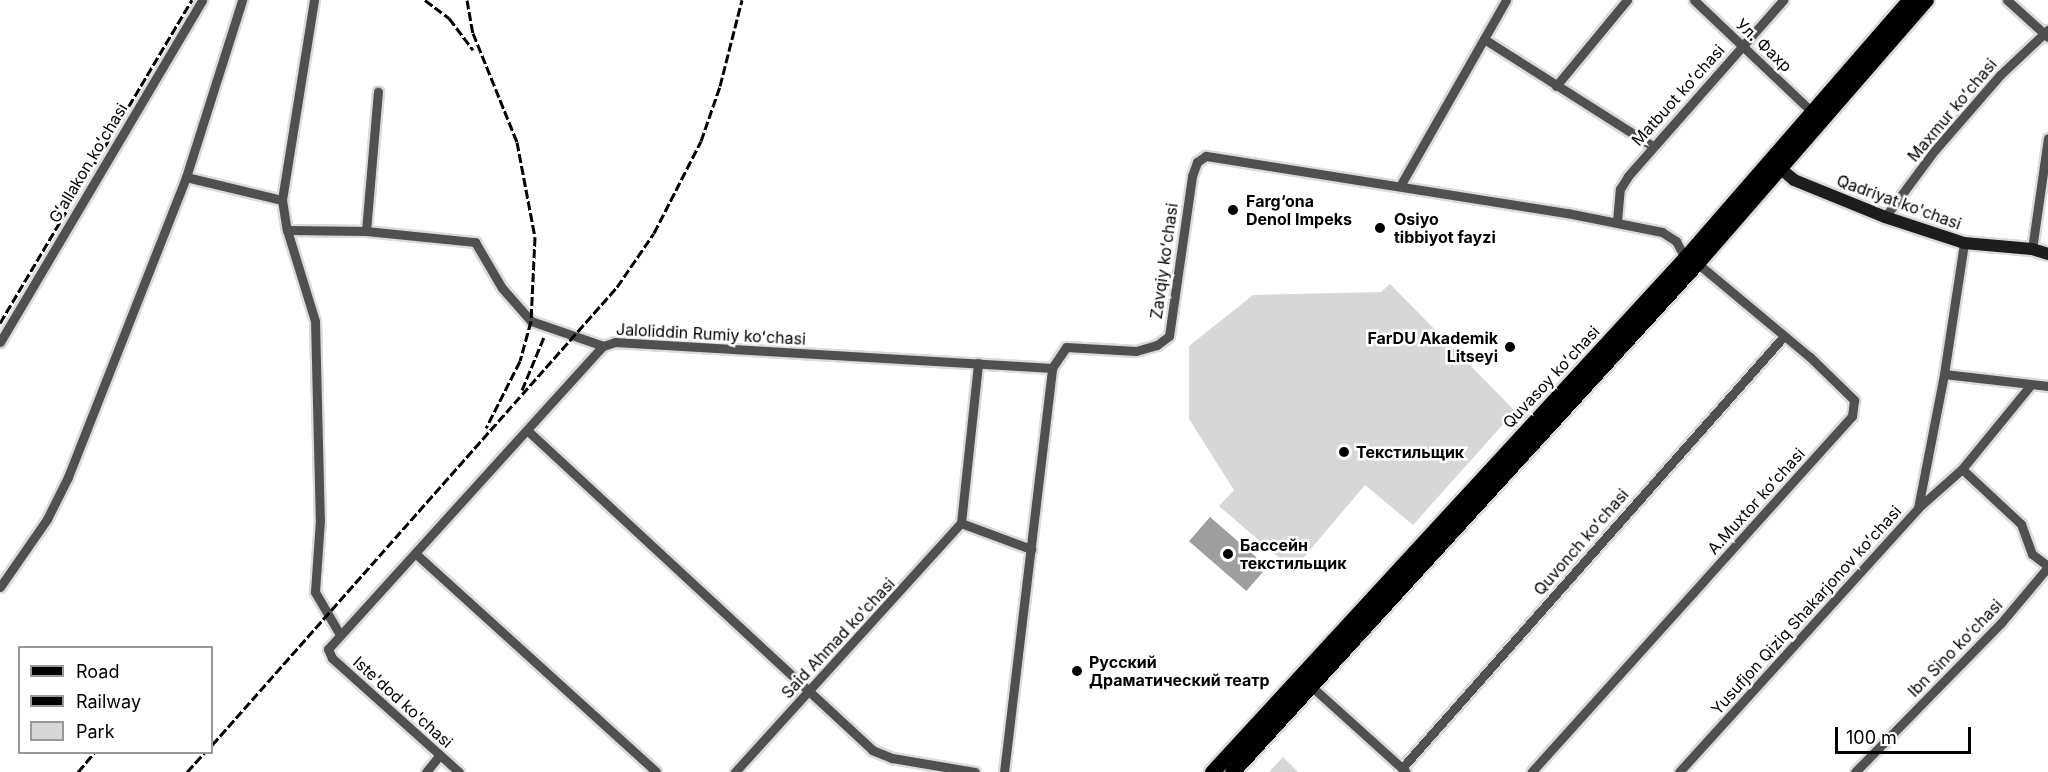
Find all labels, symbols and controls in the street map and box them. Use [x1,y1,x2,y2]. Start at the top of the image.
street label: Ул. Фахр [1732,14,1796,76]
street label: Matbuot koʻchasi [1628,40,1728,150]
street label: Maxmur koʻchasi [1903,55,2001,165]
street label: Gʻallakon koʻchasi [45,100,131,226]
street label: Qadriyat ko'chasi [1834,171,1964,233]
place label: Farg‘ona Denol Impeks [1246,191,1352,229]
marker: Farg‘ona Denol Impeks [1224,201,1242,219]
street label: Zavqiy koʻchasi [1146,202,1182,320]
place label: Osiyo tibbiyot fayzi [1394,209,1496,247]
marker: Osiyo tibbiyot fayzi [1371,219,1389,237]
street label: Jaloliddin Rumiy koʻchasi [616,319,806,349]
street label: Quvasoy koʻchasi [1499,322,1603,432]
place label: FarDU Akademik Litseyi [1367,328,1498,366]
marker: FarDU Akademik Litseyi [1503,340,1517,354]
place label: Текстильщик [1356,442,1464,462]
street label: A.Muxtor koʻchasi [1703,444,1809,558]
marker: Текстильщик [1337,445,1351,459]
street label: Quvonch koʻchasi [1530,485,1632,599]
street label: Yusufjon Qiziq Shakarjonov koʻchasi [1707,502,1905,718]
place label: Бассейн текстильщик [1240,535,1347,573]
marker: Бассейн текстильщик [1221,547,1235,561]
street label: Said Ahmad ko'chasi [777,574,899,702]
street label: Ibn Sino koʻchasi [1904,595,2006,701]
legend [18,646,213,754]
street label: Iste'dod ko'chasi [349,652,457,752]
place label: Русский Драматический театр [1089,652,1270,690]
text: Road [76,661,119,682]
marker: Русский Драматический театр [1070,664,1084,678]
text: Railway [76,691,141,712]
scale bar [1838,715,1974,753]
text: Park [76,721,115,742]
text: 100 m [1846,727,1897,748]

